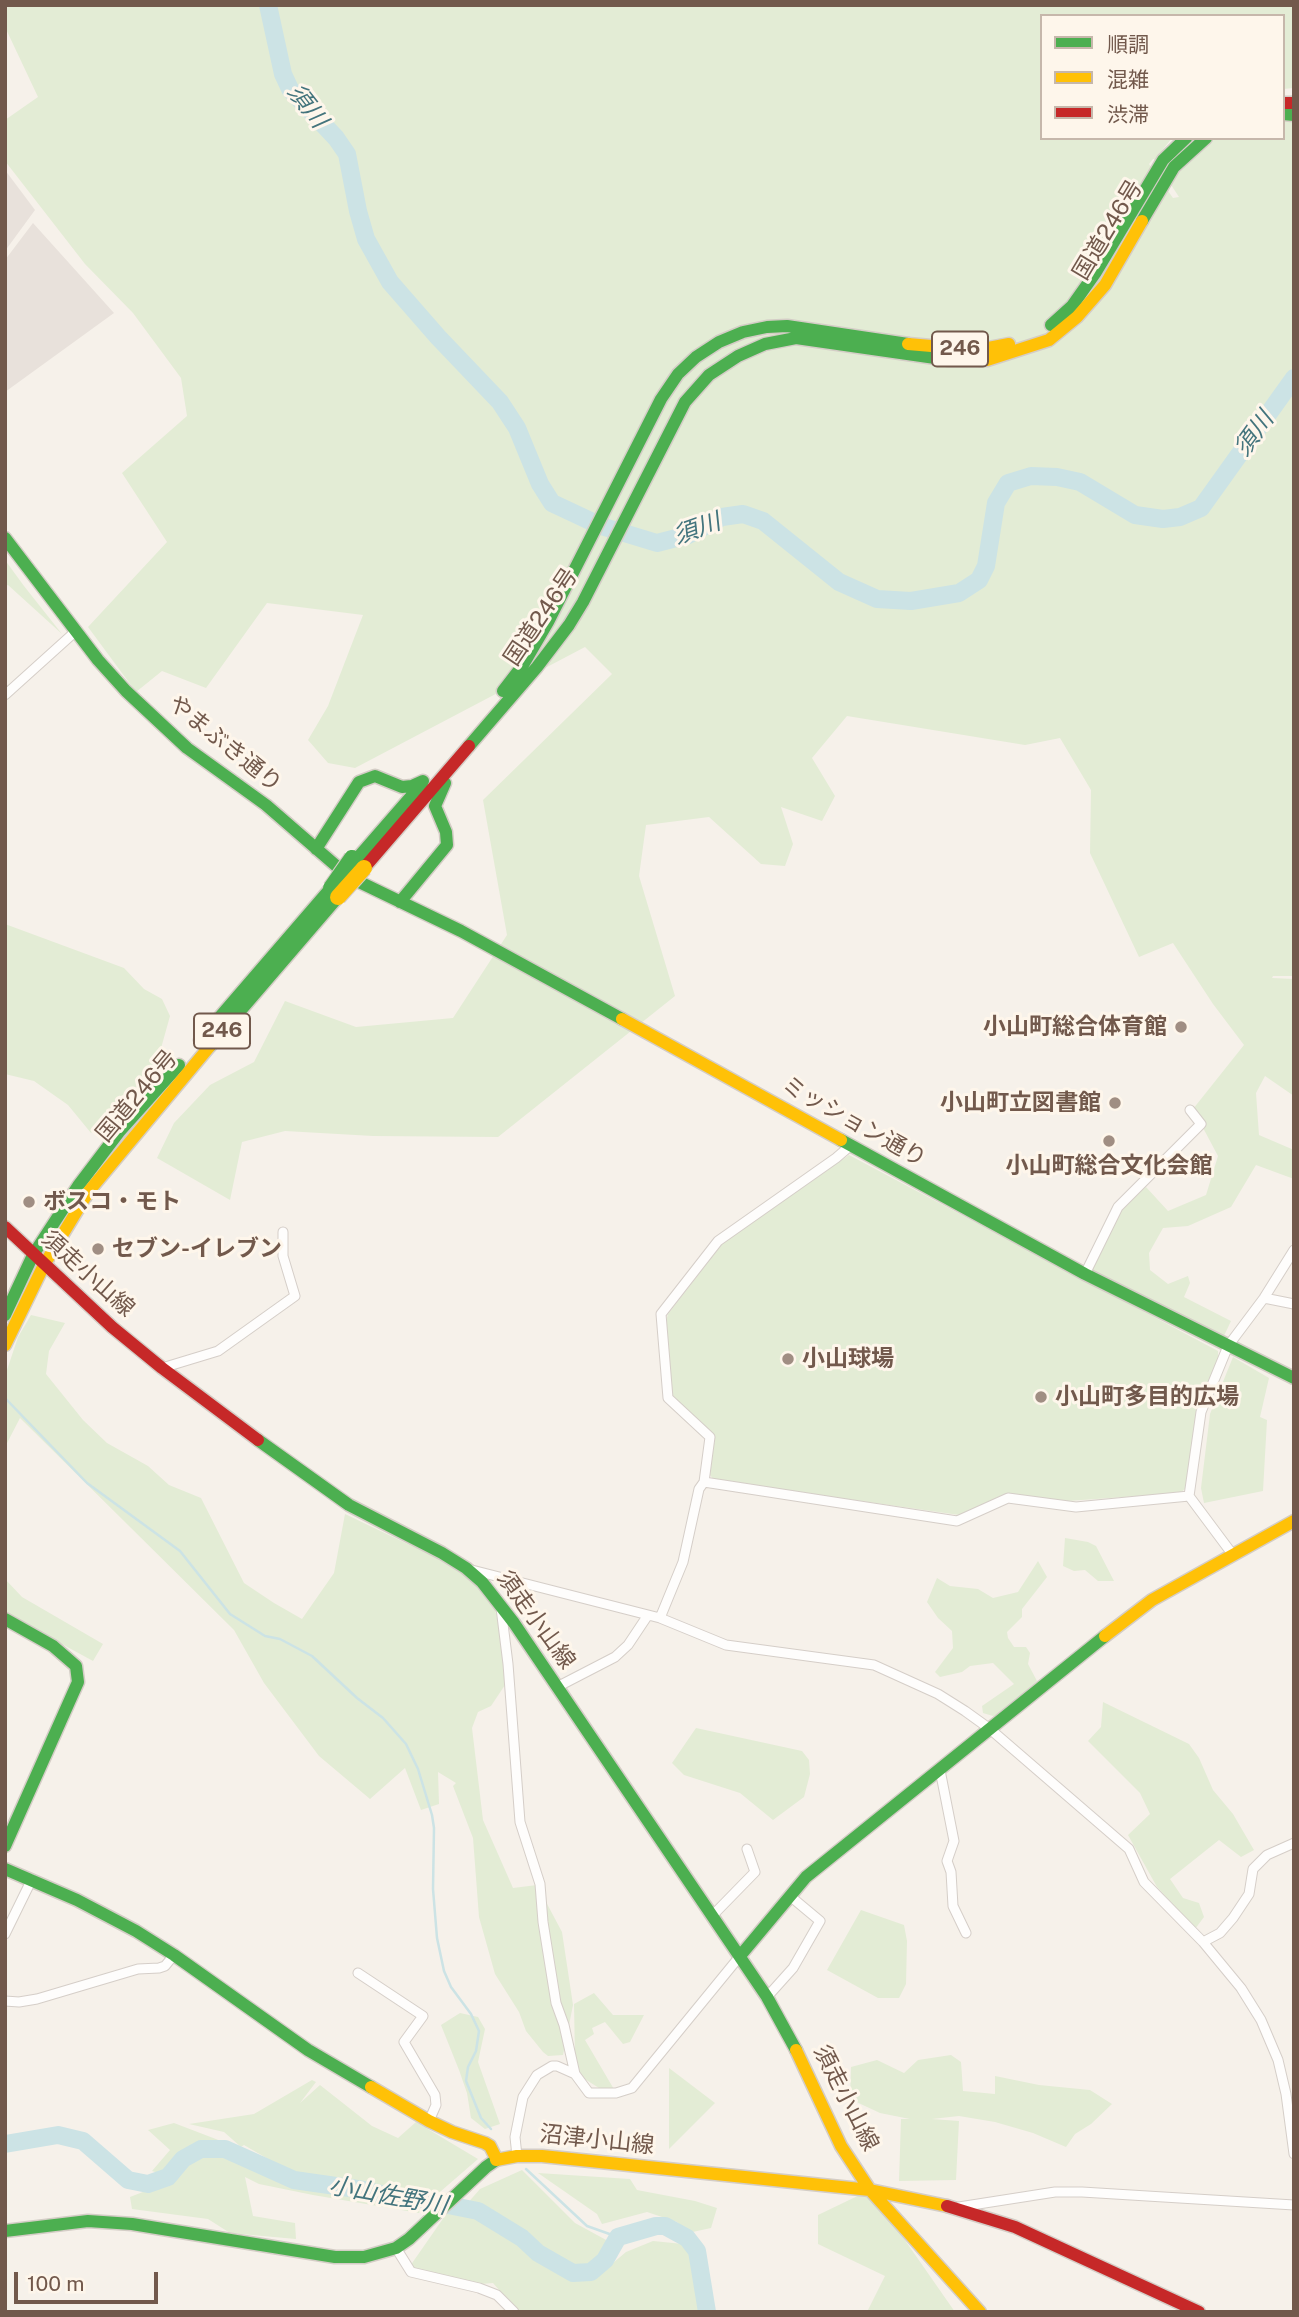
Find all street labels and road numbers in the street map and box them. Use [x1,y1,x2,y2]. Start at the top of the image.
street label: 国道246号 [1067,175,1149,285]
road number: 246 [932,332,988,366]
street label: 国道246号 [498,563,584,671]
street label: やまぶき通り [163,690,287,798]
road number: 246 [194,1014,250,1048]
street label: 国道246号 [91,1044,183,1148]
street label: ミッション通り [777,1071,931,1173]
street label: 須走小山線 [36,1225,140,1323]
street label: 須走小山線 [491,1565,581,1675]
street label: 須走小山線 [808,2041,884,2155]
street label: 沼津小山線 [538,2120,656,2160]

